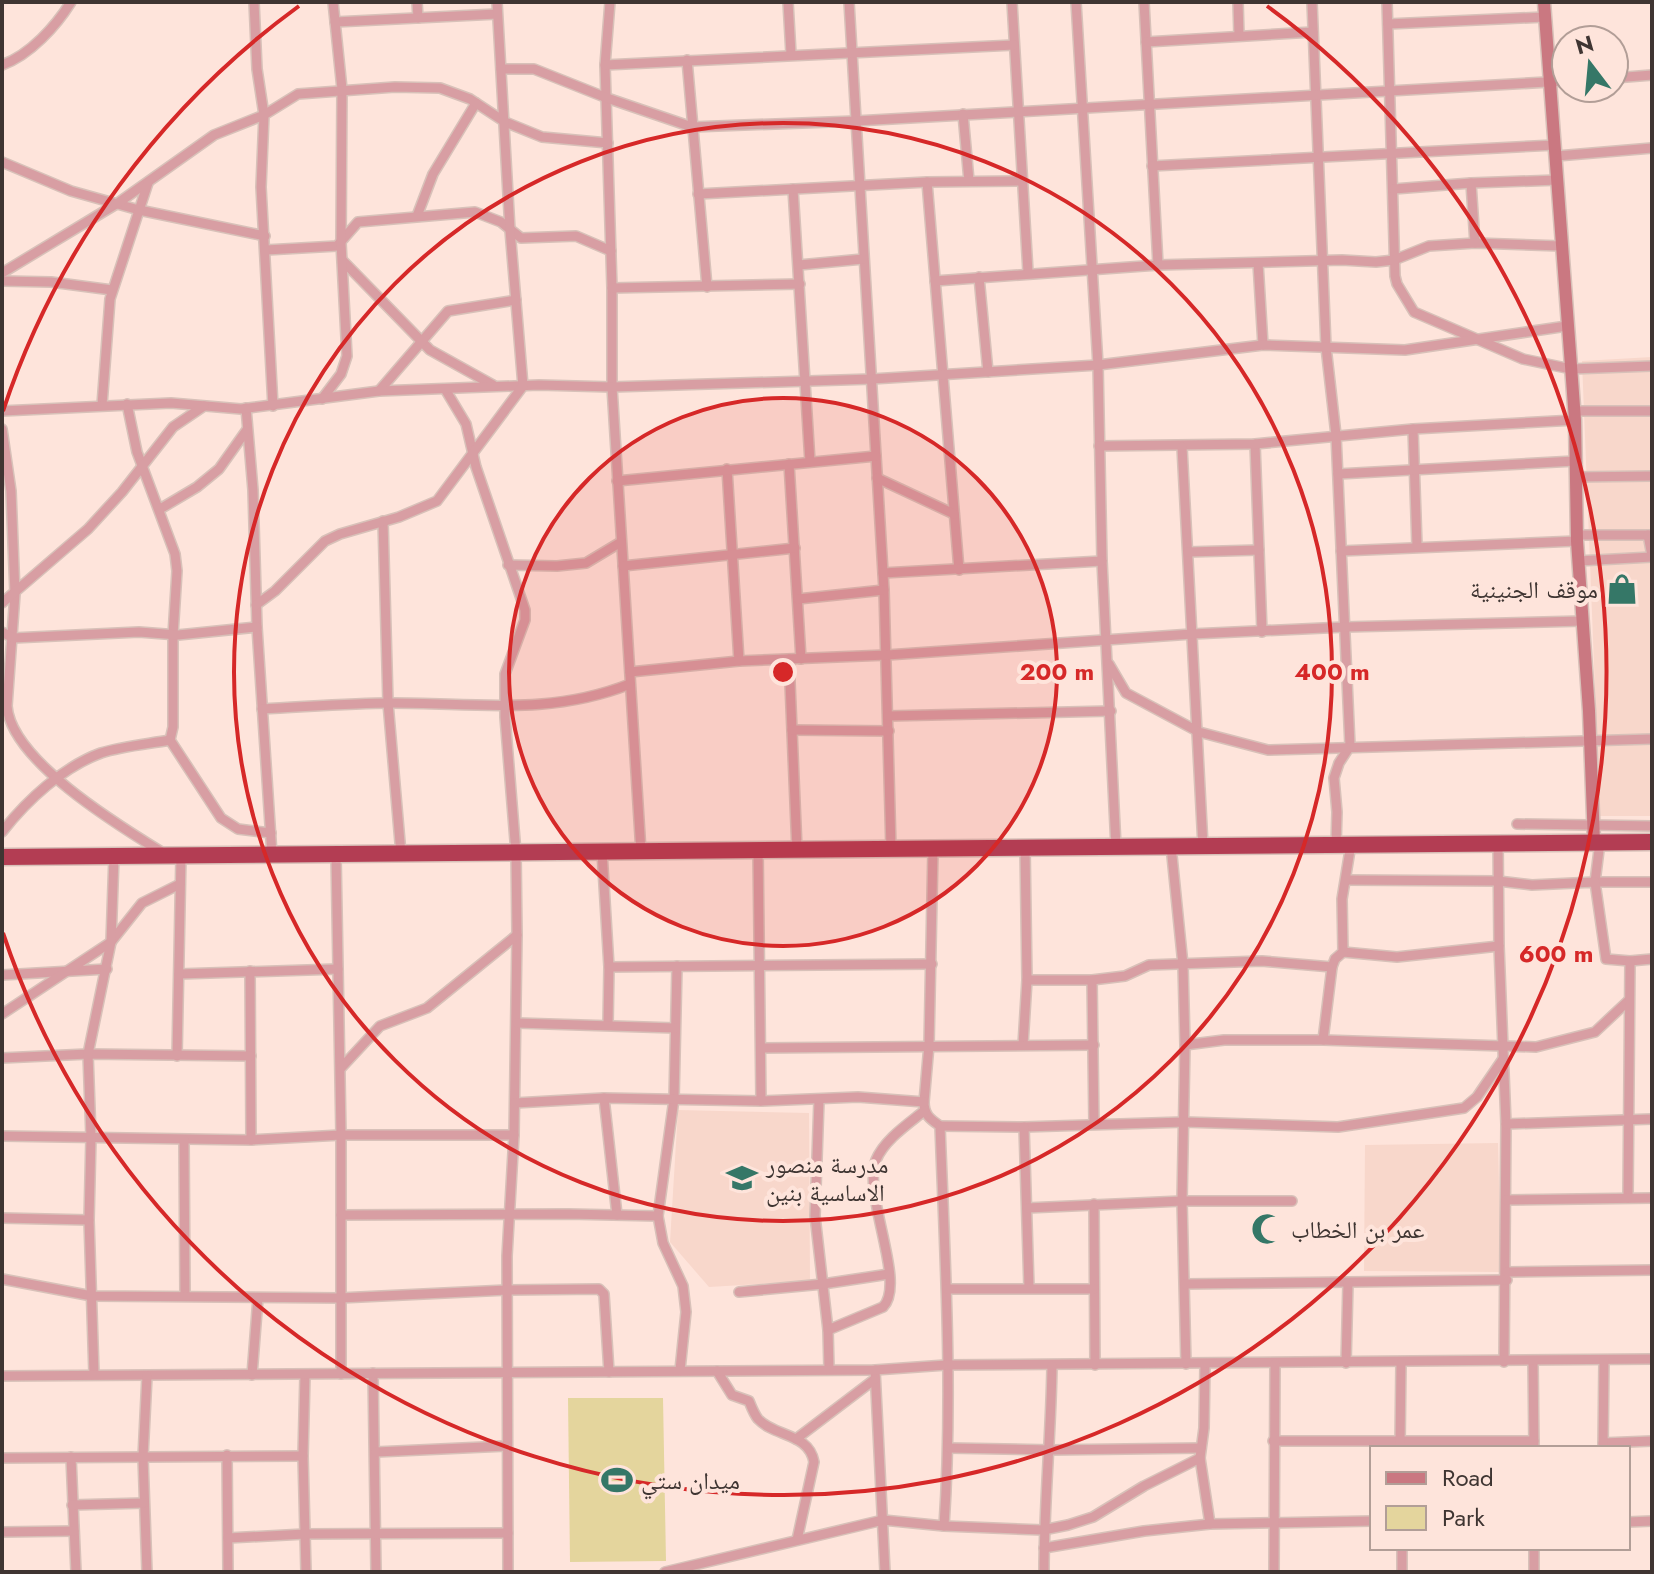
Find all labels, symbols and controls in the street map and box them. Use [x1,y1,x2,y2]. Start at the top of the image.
north arrow [1550,24,1630,104]
text: N [1572,27,1597,63]
place label: موقف الجنينية [1470,572,1598,607]
shop icon: موقف الجنينية [1605,572,1639,606]
text: 200 m [1020,654,1094,689]
text: 400 m [1294,654,1370,689]
centre of rings [769,658,797,686]
text: 600 m [1519,936,1593,971]
place label: مدرسة منصور الاساسية بنين [765,1147,889,1210]
school or university icon: مدرسة منصور الاساسية بنين [725,1161,759,1195]
mosque icon: عمر بن الخطاب [1250,1212,1284,1246]
place label: عمر بن الخطاب [1291,1212,1424,1247]
legend [1370,1446,1630,1550]
text: Road [1442,1460,1494,1495]
sports icon: ميدان ستي [600,1463,634,1497]
place label: ميدان ستي [641,1463,740,1500]
text: Park [1442,1500,1485,1535]

